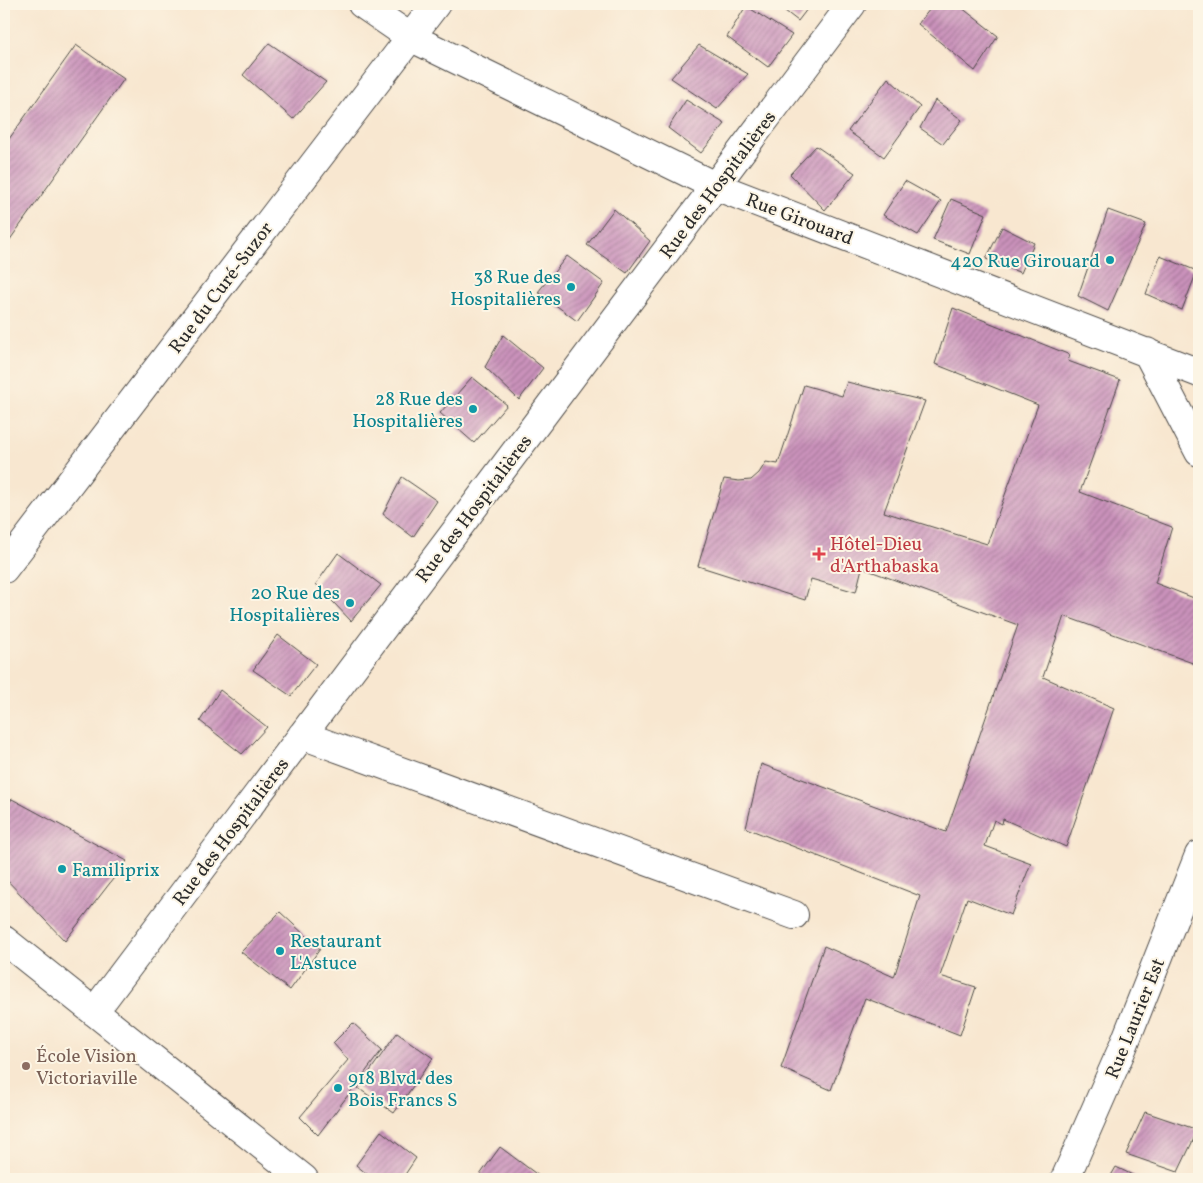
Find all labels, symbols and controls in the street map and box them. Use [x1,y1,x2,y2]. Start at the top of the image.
street label: Rue des Hospitalières [654,106,783,264]
street label: Rue Girouard [742,187,857,252]
street label: Rue du Curé-Suzor [163,217,280,359]
place label: 420 Rue Girouard [950,249,1100,275]
marker: 420 Rue Girouard [1104,254,1116,266]
place label: 38 Rue des Hospitalières [450,265,561,313]
marker: 38 Rue des Hospitalières [565,281,577,293]
place label: 28 Rue des Hospitalières [352,387,463,435]
marker: 28 Rue des Hospitalières [467,403,479,415]
street label: Rue des Hospitalières [410,430,539,588]
place label: Hôtel-Dieu d'Arthabaska [830,532,939,580]
marker: Hôtel-Dieu d'Arthabaska [812,547,826,561]
place label: 20 Rue des Hospitalières [229,581,340,629]
marker: 20 Rue des Hospitalières [344,597,356,609]
street label: Rue des Hospitalières [167,753,296,911]
place label: Familiprix [72,858,160,884]
marker: Familiprix [56,863,68,875]
place label: Restaurant L'Astuce [290,929,382,977]
marker: Restaurant L'Astuce [274,945,286,957]
street label: Rue Laurier Est [1100,954,1172,1083]
place label: École Vision Victoriaville [36,1044,138,1092]
marker: École Vision Victoriaville [20,1060,32,1072]
place label: 918 Blvd. des Bois Francs S [348,1066,457,1114]
marker: 918 Blvd. des Bois Francs S [332,1082,344,1094]

